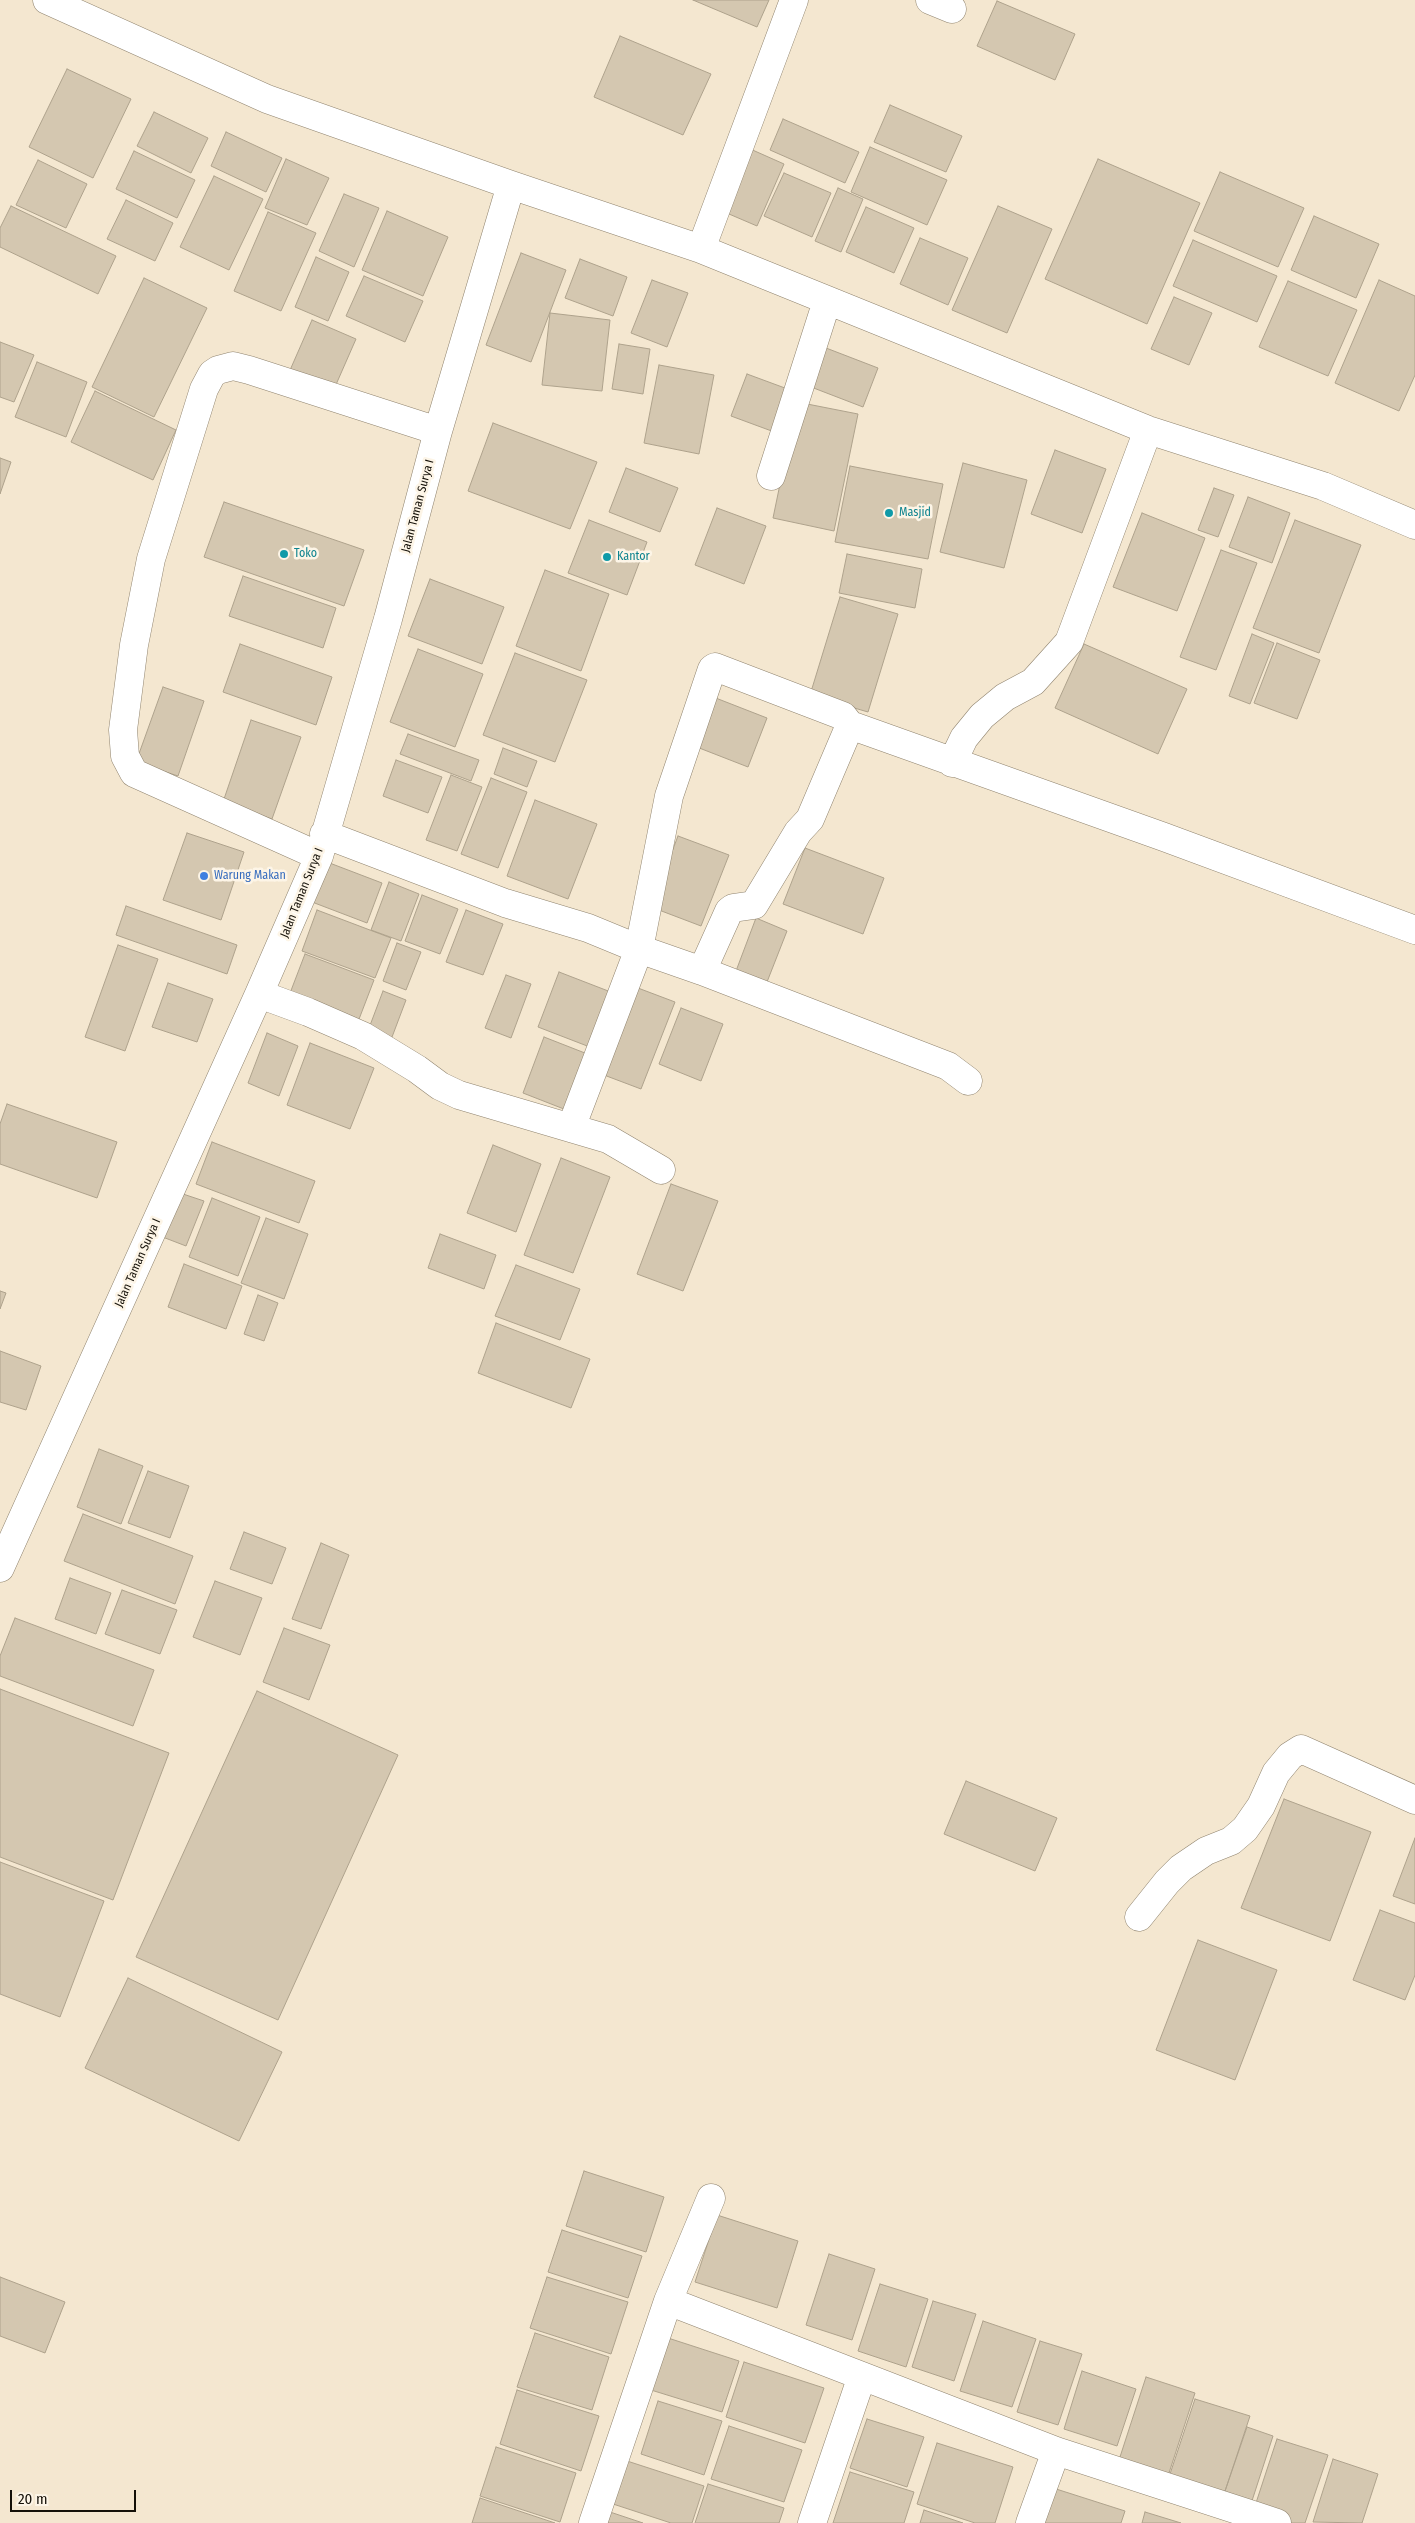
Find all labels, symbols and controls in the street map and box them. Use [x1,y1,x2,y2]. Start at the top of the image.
street label: Jalan Taman Surya I [399,458,437,554]
place label: Masjid [899,506,931,520]
marker: Masjid [883,507,895,519]
place label: Toko [294,547,317,561]
marker: Toko [278,548,290,560]
place label: Kantor [617,550,650,564]
marker: Kantor [601,551,613,563]
street label: Jalan Taman Surya I [277,846,327,940]
place label: Warung Makan [214,869,286,883]
marker: Warung Makan [198,870,210,882]
street label: Jalan Taman Surya I [112,1216,164,1310]
scale bar [12,2480,139,2512]
text: 20 m [18,2490,48,2508]

